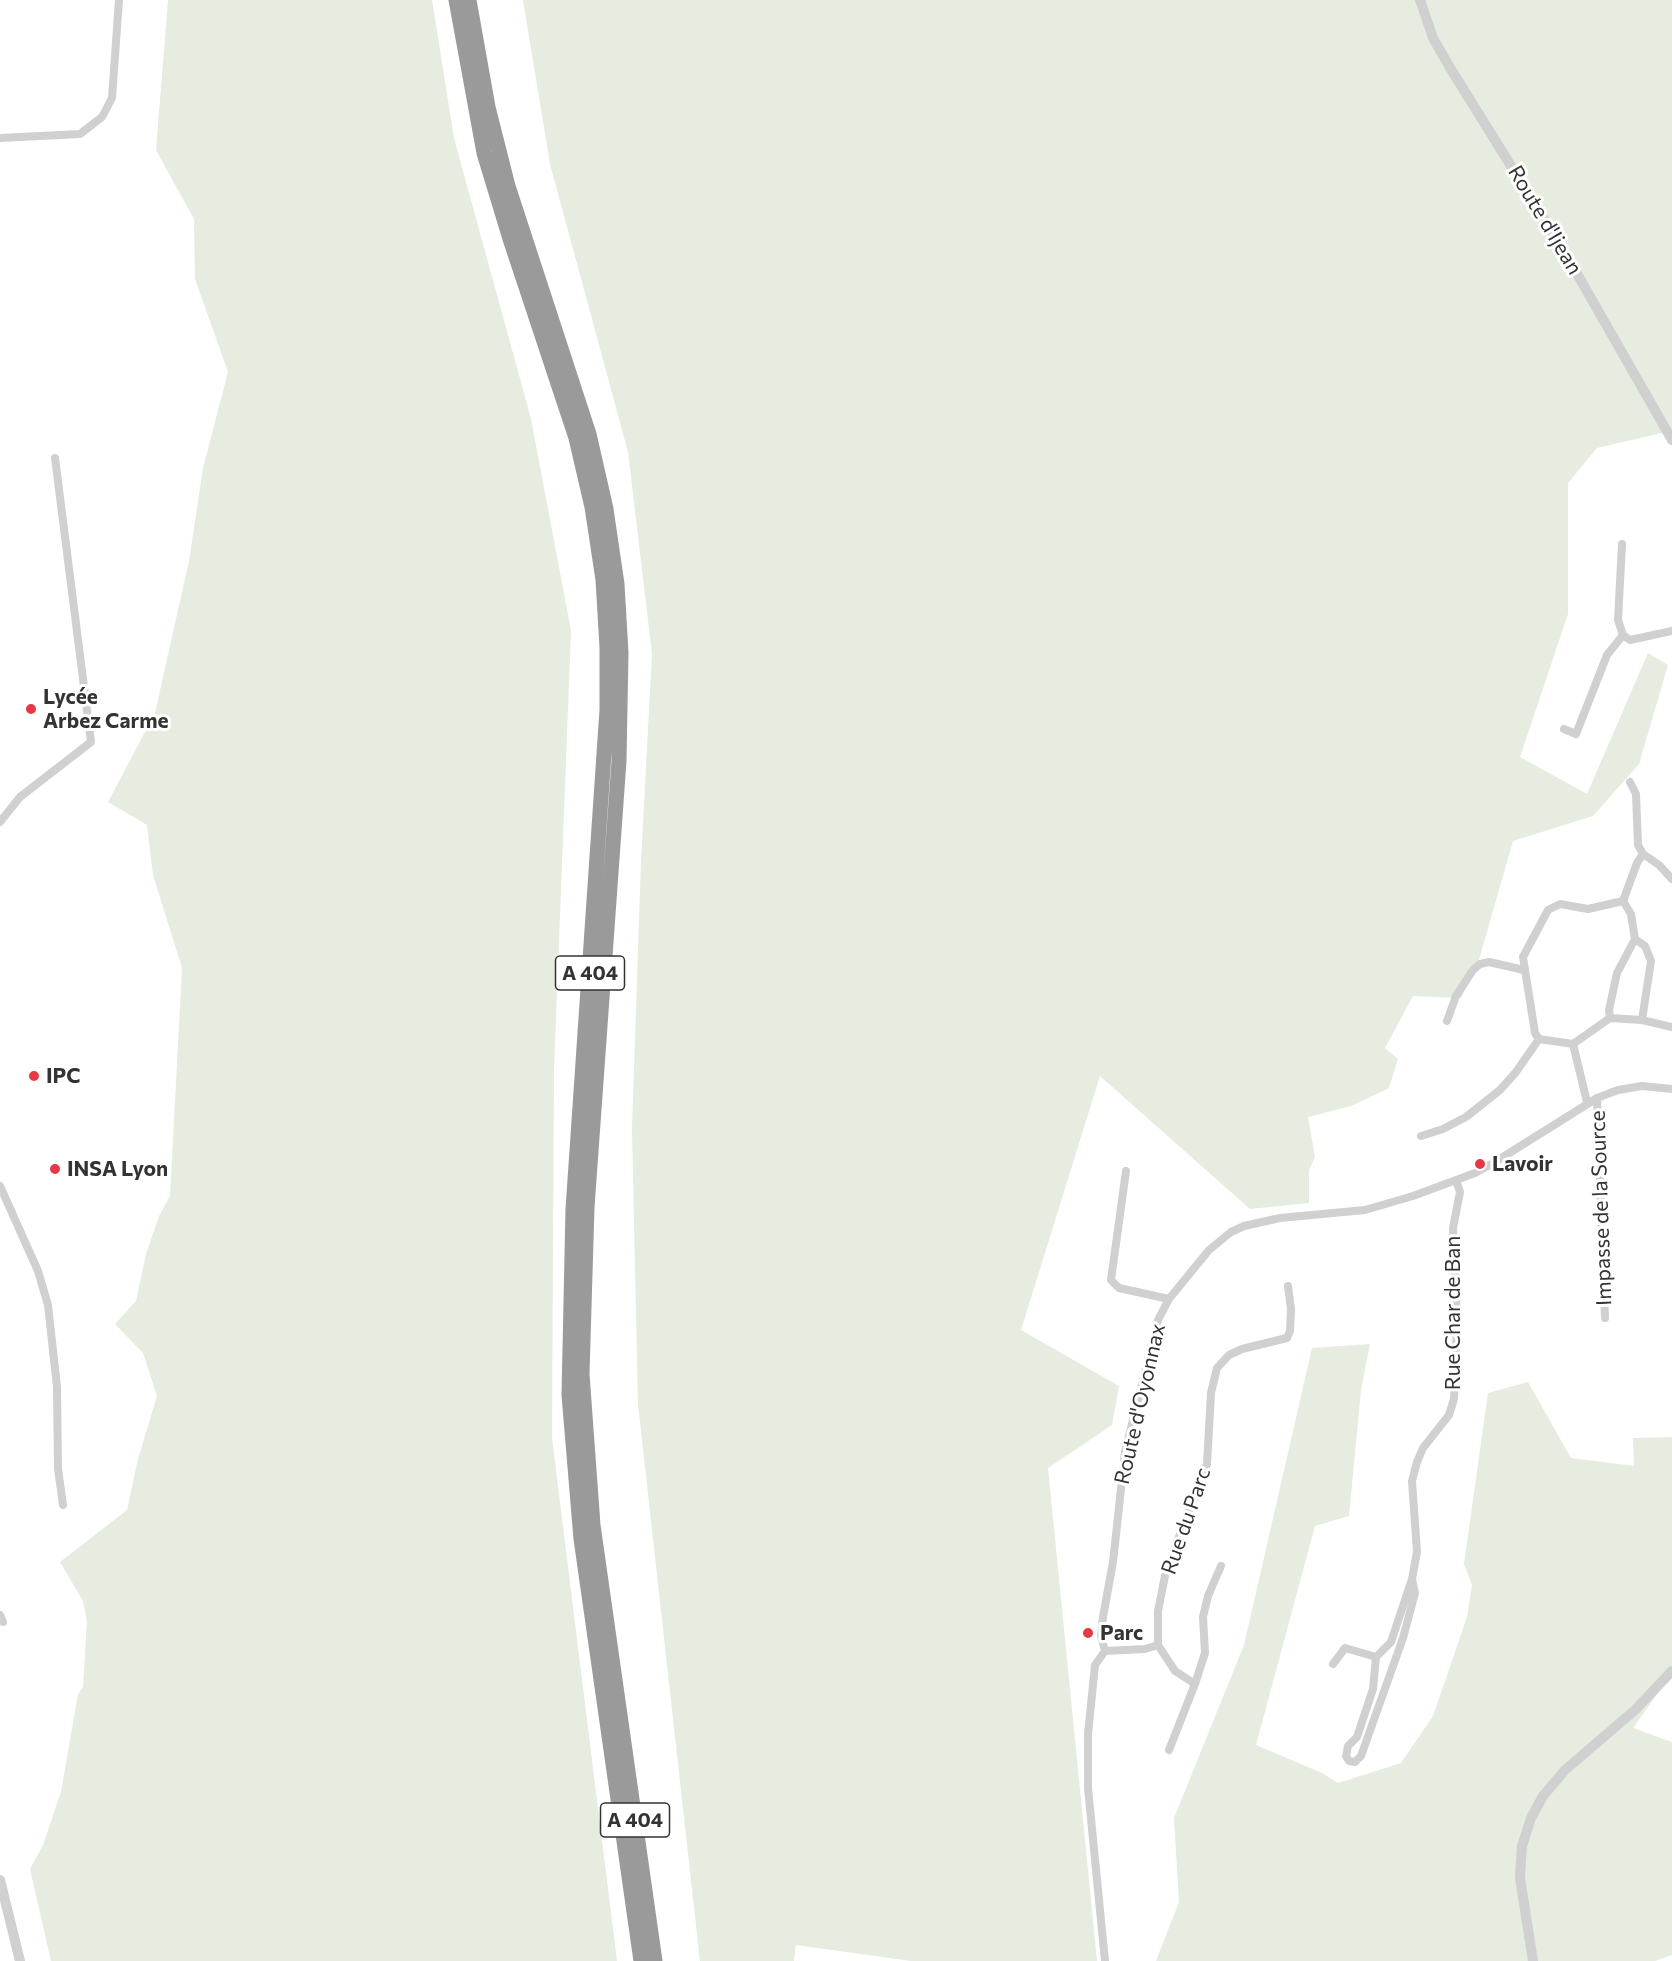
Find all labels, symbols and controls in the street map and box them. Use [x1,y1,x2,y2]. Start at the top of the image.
street label: Route d'Ijean [1503,161,1587,279]
place label: Lycée Arbez Carme [43,684,169,734]
marker: Lycée Arbez Carme [24,702,38,716]
road number: A 404 [556,956,624,990]
place label: IPC [46,1063,81,1089]
marker: IPC [27,1069,41,1083]
street label: Impasse de la Source [1585,1110,1617,1306]
place label: Lavoir [1492,1151,1553,1177]
place label: INSA Lyon [67,1156,168,1182]
marker: Lavoir [1473,1157,1487,1171]
marker: INSA Lyon [48,1162,62,1176]
street label: Rue Char de Ban [1440,1236,1466,1390]
street label: Route d'Oyonnax [1109,1321,1171,1487]
street label: Rue du Parc [1156,1464,1216,1578]
place label: Parc [1100,1620,1143,1646]
marker: Parc [1081,1626,1095,1640]
road number: A 404 [600,1803,670,1837]

